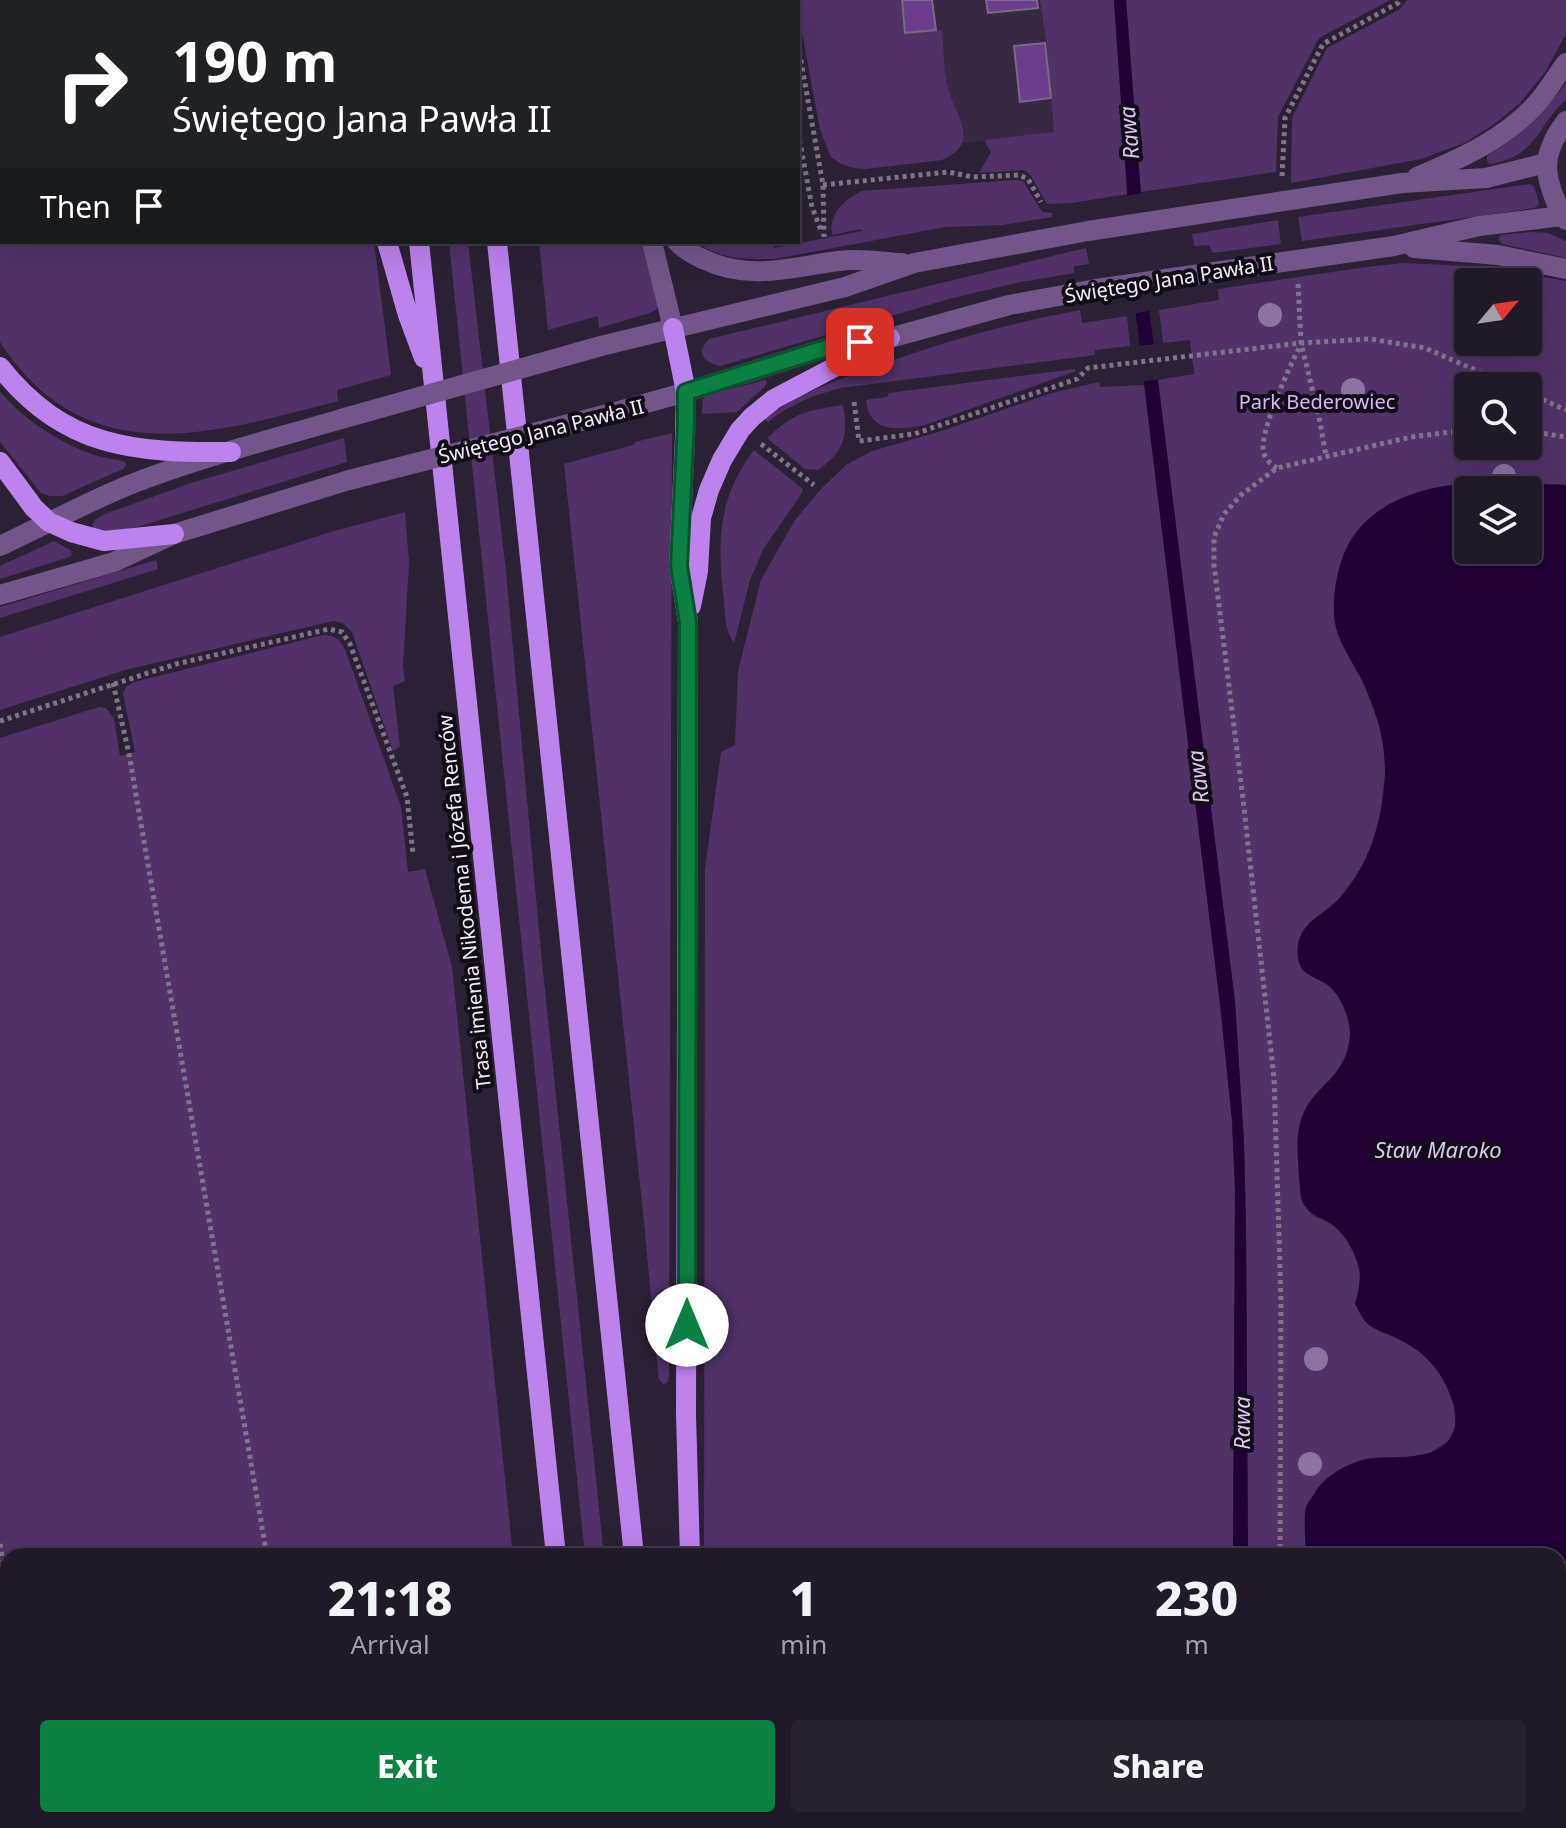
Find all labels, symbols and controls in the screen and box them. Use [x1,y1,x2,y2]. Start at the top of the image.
text: 190 m [172,22,337,98]
icon: right [40,32,144,136]
text: Świętego Jana Pawła II [172,94,552,143]
water label: Rawa [1111,105,1145,161]
icon: arrive [127,184,171,228]
text: Then [40,186,111,227]
street label: Świętego Jana Pawła II [1063,249,1275,309]
north arrow [1454,268,1542,356]
map controls [1454,268,1542,564]
pin [826,308,894,376]
icon: arrive [838,320,882,364]
button: search [1454,372,1542,460]
park label: Park Bederowiec [1239,388,1395,415]
street label: Świętego Jana Pawła II [435,392,647,470]
button: layers [1454,476,1542,564]
street label: Trasa imienia Nikodema i Józefa Renców [431,713,497,1090]
water label: Rawa [1179,748,1215,805]
water label: Staw Maroko [1374,1134,1502,1164]
position arrow [645,1283,729,1367]
water label: Rawa [1226,1396,1256,1450]
text: 21:18 [328,1565,452,1630]
text: 1 [790,1565,818,1630]
text: 230 [1155,1565,1238,1630]
text: Arrival [350,1626,430,1662]
text: min [780,1626,827,1662]
text: m [1184,1626,1209,1662]
button: Exit [40,1720,775,1812]
button: Share [791,1720,1526,1812]

